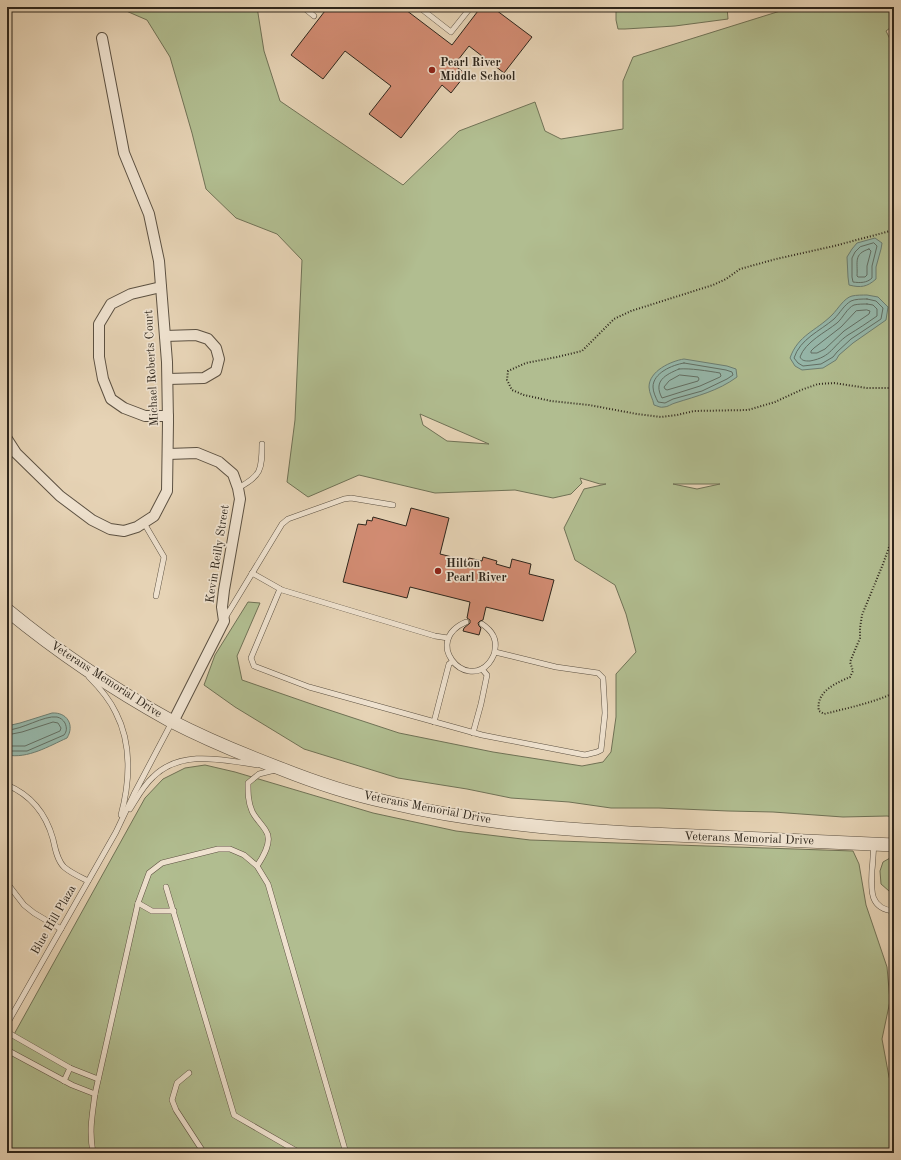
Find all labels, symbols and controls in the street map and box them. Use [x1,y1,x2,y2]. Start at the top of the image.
place label: Pearl River Middle School [440,57,516,83]
marker: Pearl River Middle School [427,65,437,75]
street label: Michael Roberts Court [143,310,161,426]
street label: Kevin Reilly Street [204,504,232,604]
place label: Hilton Pearl River [446,558,507,584]
marker: Hilton Pearl River [433,566,443,576]
street label: Veterans Memorial Drive [48,640,164,721]
street label: Veterans Memorial Drive [362,790,492,826]
street label: Veterans Memorial Drive [684,831,815,847]
street label: Blue Hill Plaza [29,883,79,957]

